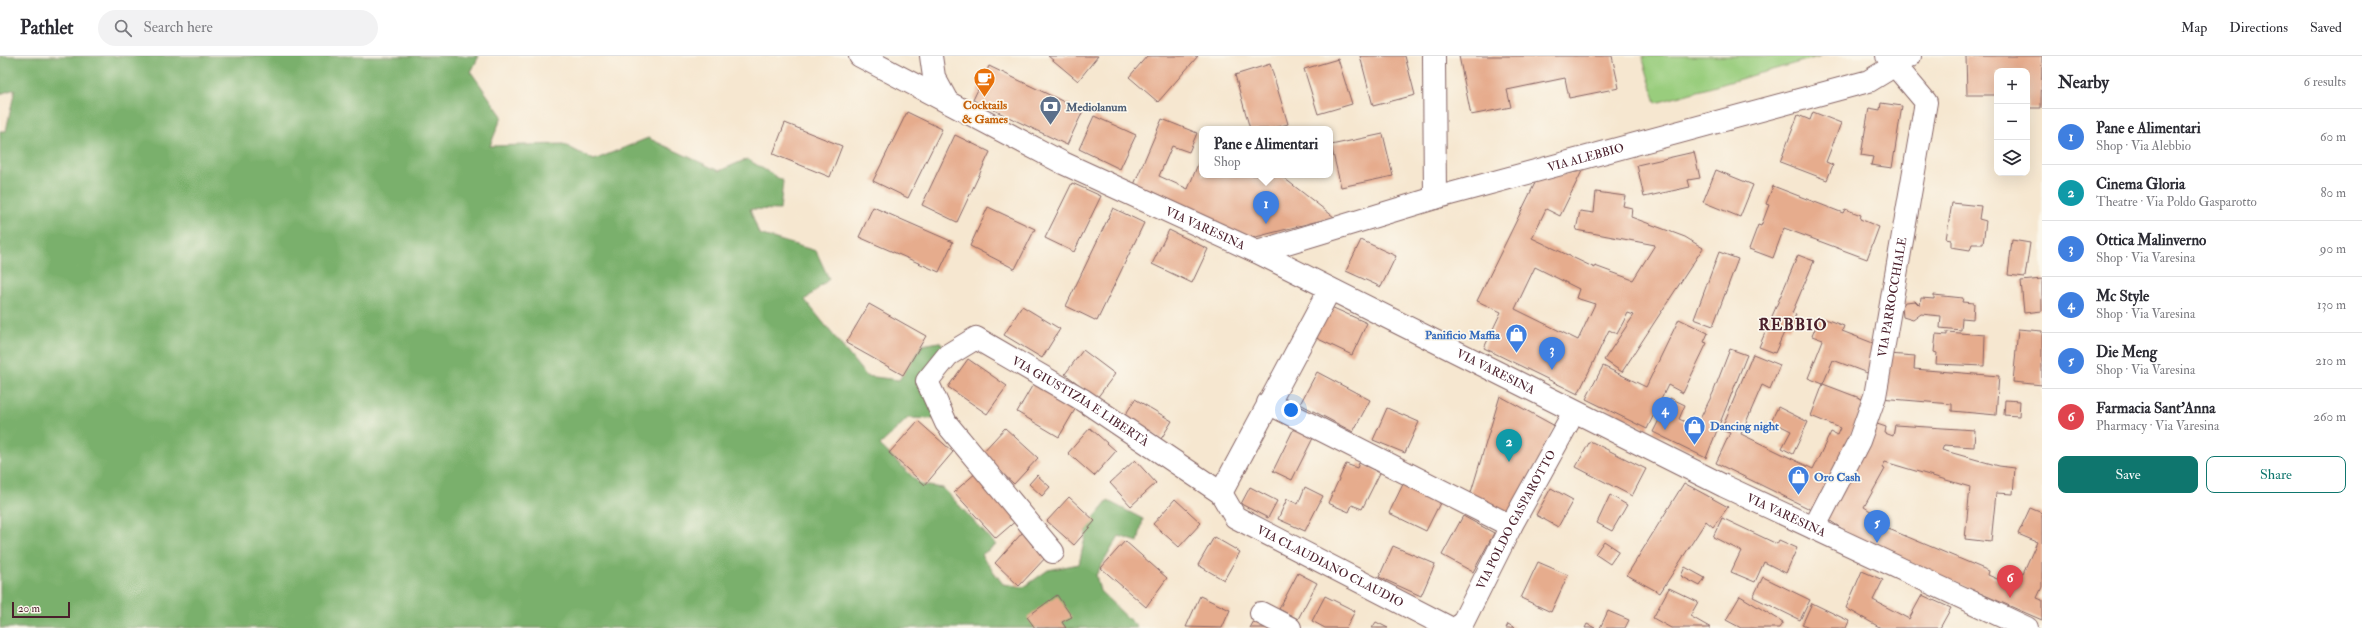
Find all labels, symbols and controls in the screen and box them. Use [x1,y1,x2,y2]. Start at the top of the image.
search box [98,10,378,46]
text: Pathlet [20,16,74,40]
icon: search [112,17,134,39]
text: Search here [144,18,213,37]
text: Map [2181,19,2207,36]
text: Directions [2229,19,2288,36]
text: Saved [2310,19,2342,36]
cafe icon: Cocktails & Games [972,65,998,98]
map controls [1994,68,2030,176]
button: + [1994,68,2030,104]
text: Nearby [2058,72,2109,93]
text: 6 results [2303,74,2346,90]
bank icon: Mediolanum [1038,94,1064,127]
place label: Cocktails & Games [962,98,1008,127]
place label: Mediolanum [1065,100,1127,115]
button: − [1994,104,2030,140]
text: Pane e Alimentari [2096,119,2201,138]
popup [1199,126,1333,178]
text: 1 [2069,129,2073,145]
text: 60 m [2320,129,2346,145]
text: Pane e Alimentari [1214,135,1318,154]
text: Shop · Via Alebbio [2096,138,2191,154]
street label: VIA ALEBBIO [1546,140,1626,175]
button: layers [1994,140,2030,176]
text: Shop [1214,154,1241,170]
text: Cinema Gloria [2096,175,2185,194]
text: 2 [2068,185,2074,201]
text: 80 m [2320,185,2346,201]
pin: 1 [1253,191,1279,224]
text: Theatre · Via Poldo Gasparotto [2096,194,2257,210]
street label: VIA VARESINA [1163,204,1248,253]
text: Ottica Malinverno [2096,231,2206,250]
street label: VIA PARROCCHIALE [1874,236,1910,358]
text: 3 [2069,241,2074,257]
text: 90 m [2320,241,2346,257]
text: Shop · Via Varesina [2096,250,2195,266]
text: Mc Style [2096,287,2149,306]
text: 4 [2067,297,2075,313]
text: 130 m [2317,297,2346,313]
text: Shop · Via Varesina [2096,306,2195,322]
district label: REBBIO [1758,315,1828,335]
shop icon: Panificio Maffia [1503,322,1529,355]
place label: Panificio Maffia [1425,328,1501,343]
pin: 3 [1539,337,1565,370]
text: Die Meng [2096,343,2157,362]
street label: VIA VARESINA [1454,346,1538,398]
street label: VIA GIUSTIZIA E LIBERTÀ [1009,353,1152,450]
text: 5 [2068,353,2074,369]
text: 210 m [2315,353,2346,369]
text: Shop · Via Varesina [2096,362,2195,378]
pin: 4 [1652,397,1678,430]
text: Farmacia Sant'Anna [2096,399,2215,418]
your location [1281,400,1301,420]
text: 6 [2068,409,2074,425]
text: 260 m [2313,409,2346,425]
shop icon: Dancing night [1682,413,1708,446]
text: Pharmacy · Via Varesina [2096,418,2219,434]
place label: Dancing night [1710,419,1779,434]
pin: 2 [1496,429,1522,462]
street label: VIA POLDO GASPAROTTO [1473,447,1559,592]
button: Save [2058,456,2198,493]
button: Share [2206,456,2346,493]
shop icon: Oro Cash [1786,464,1812,497]
place label: Oro Cash [1814,470,1861,485]
street label: VIA VARESINA [1744,490,1829,540]
pin: 5 [1864,510,1890,543]
street label: VIA CLAUDIANO CLAUDIO [1254,522,1406,610]
pin: 6 [1997,565,2023,598]
scale bar [12,600,70,619]
text: 20 m [18,602,40,615]

